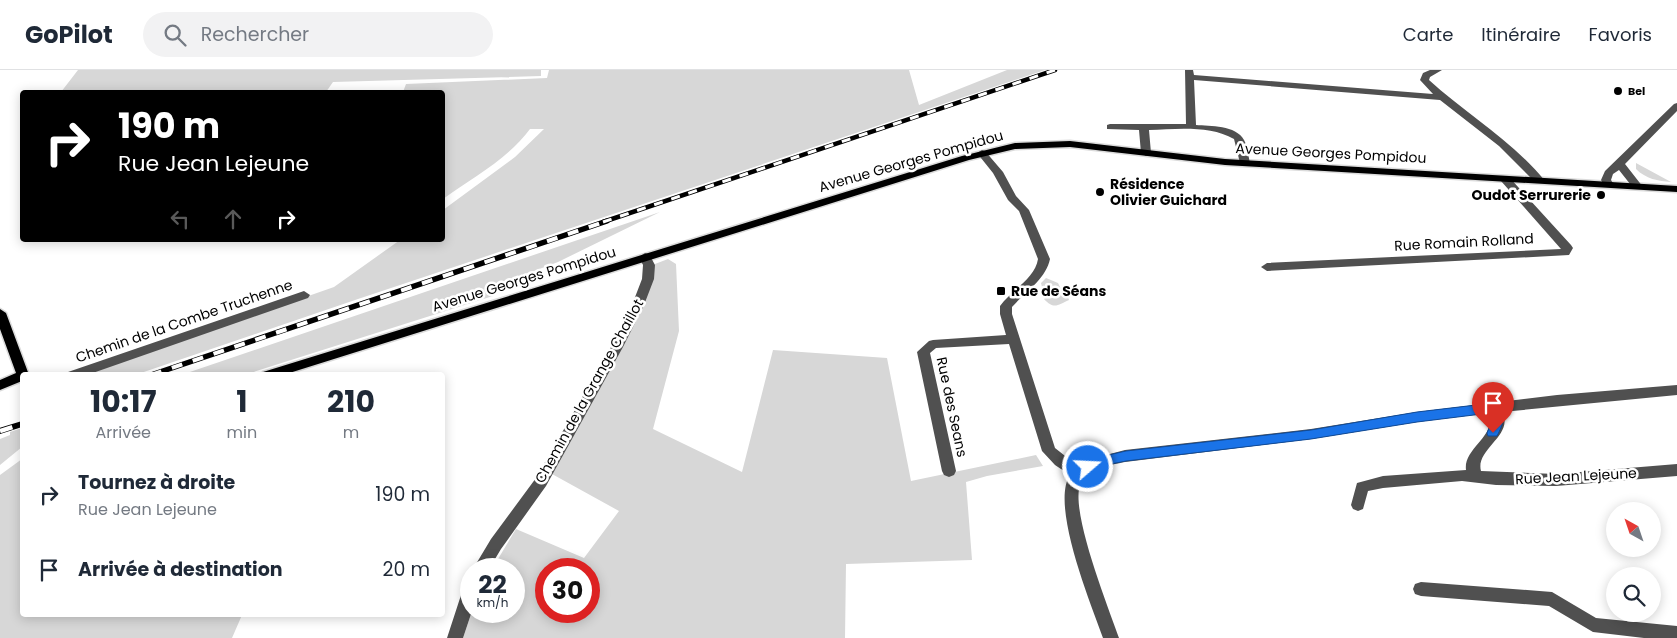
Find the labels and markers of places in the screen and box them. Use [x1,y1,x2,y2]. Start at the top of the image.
place label: Bel [1628,83,1645,99]
marker: Bel [1612,85,1624,97]
place label: Résidence Olivier Guichard [1110,174,1227,210]
place label: Oudot Serrurerie [1471,185,1591,205]
marker: Résidence Olivier Guichard [1094,186,1106,198]
marker: Oudot Serrurerie [1595,189,1607,201]
place label: Rue de Séans [1011,281,1106,301]
marker: Rue de Séans [995,285,1007,297]
pin [1472,382,1514,433]

